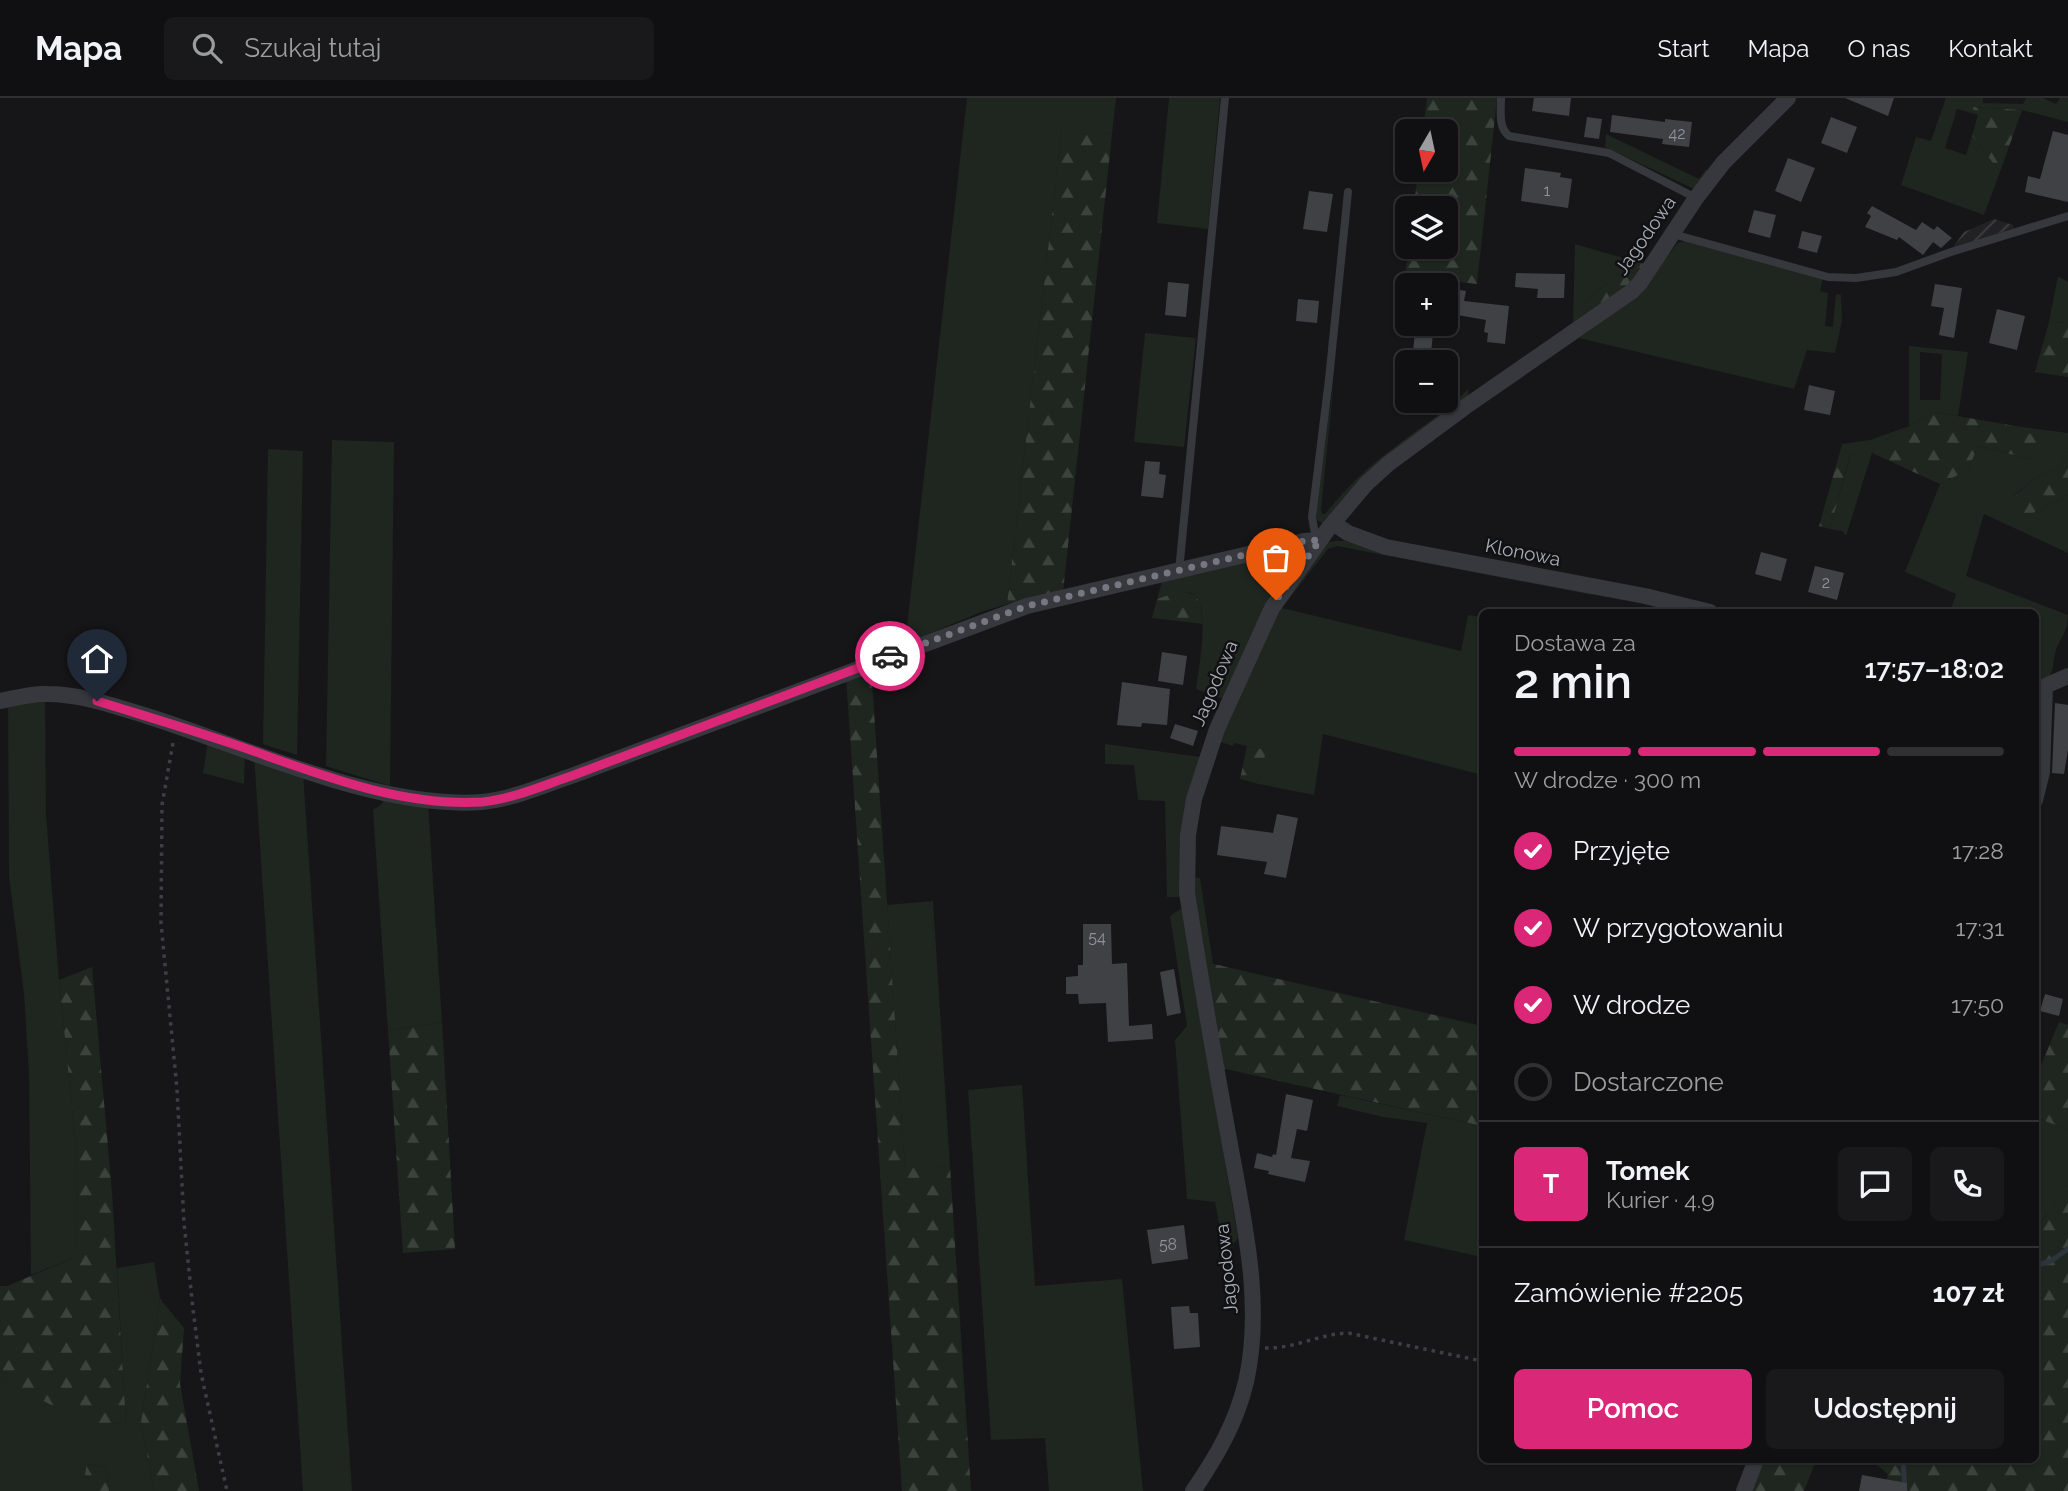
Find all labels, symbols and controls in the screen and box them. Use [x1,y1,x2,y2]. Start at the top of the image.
search box [164,17,654,80]
text: Mapa [35,29,122,68]
icon: search [188,29,226,67]
text: Szukaj tutaj [244,33,381,63]
text: Start [1658,34,1710,63]
text: Mapa [1748,34,1809,63]
text: O nas [1847,34,1910,63]
text: Kontakt [1948,34,2033,63]
north arrow [1395,119,1458,182]
map controls [1395,119,1458,413]
house number: 42 [1668,124,1686,143]
house number: 1 [1544,181,1551,200]
street label: Jagodowa [1610,192,1680,278]
button: layers [1395,196,1458,259]
button: + [1395,273,1458,336]
button: − [1395,350,1458,413]
pin [1246,528,1306,600]
street label: Klonowa [1483,534,1563,570]
icon: bag [1257,539,1295,577]
house number: 2 [1822,573,1830,592]
courier [855,621,925,691]
pin [67,629,127,701]
text: Dostawa za [1514,629,1636,656]
icon: car [871,637,909,675]
street label: Jagodowa [1186,637,1242,729]
icon: home [78,640,116,678]
text: 17:57–18:02 [1864,654,2004,684]
text: 2 min [1514,655,1632,709]
text: W drodze · 300 m [1514,766,1701,793]
icon: check [1514,832,1552,870]
text: Przyjęte [1573,836,1670,866]
text: 17:28 [1952,837,2004,864]
icon: check [1514,909,1552,947]
text: W przygotowaniu [1573,913,1784,943]
text: 17:31 [1956,914,2004,941]
house number: 54 [1088,928,1106,947]
icon: check [1514,986,1552,1024]
text: W drodze [1573,990,1690,1020]
text: 17:50 [1951,991,2004,1018]
text: Dostarczone [1573,1067,1724,1097]
button: chat [1838,1147,1912,1221]
button: phone [1930,1147,2004,1221]
text: Tomek [1606,1156,1690,1186]
text: T [1543,1169,1559,1199]
text: Kurier · 4.9 [1606,1186,1715,1213]
street label: Jagodowa [1210,1223,1242,1315]
house number: 58 [1159,1235,1177,1254]
text: Zamówienie #2205 [1514,1278,1743,1308]
text: 107 zł [1933,1278,2004,1308]
button: Pomoc [1514,1369,1752,1449]
button: Udostępnij [1766,1369,2004,1449]

